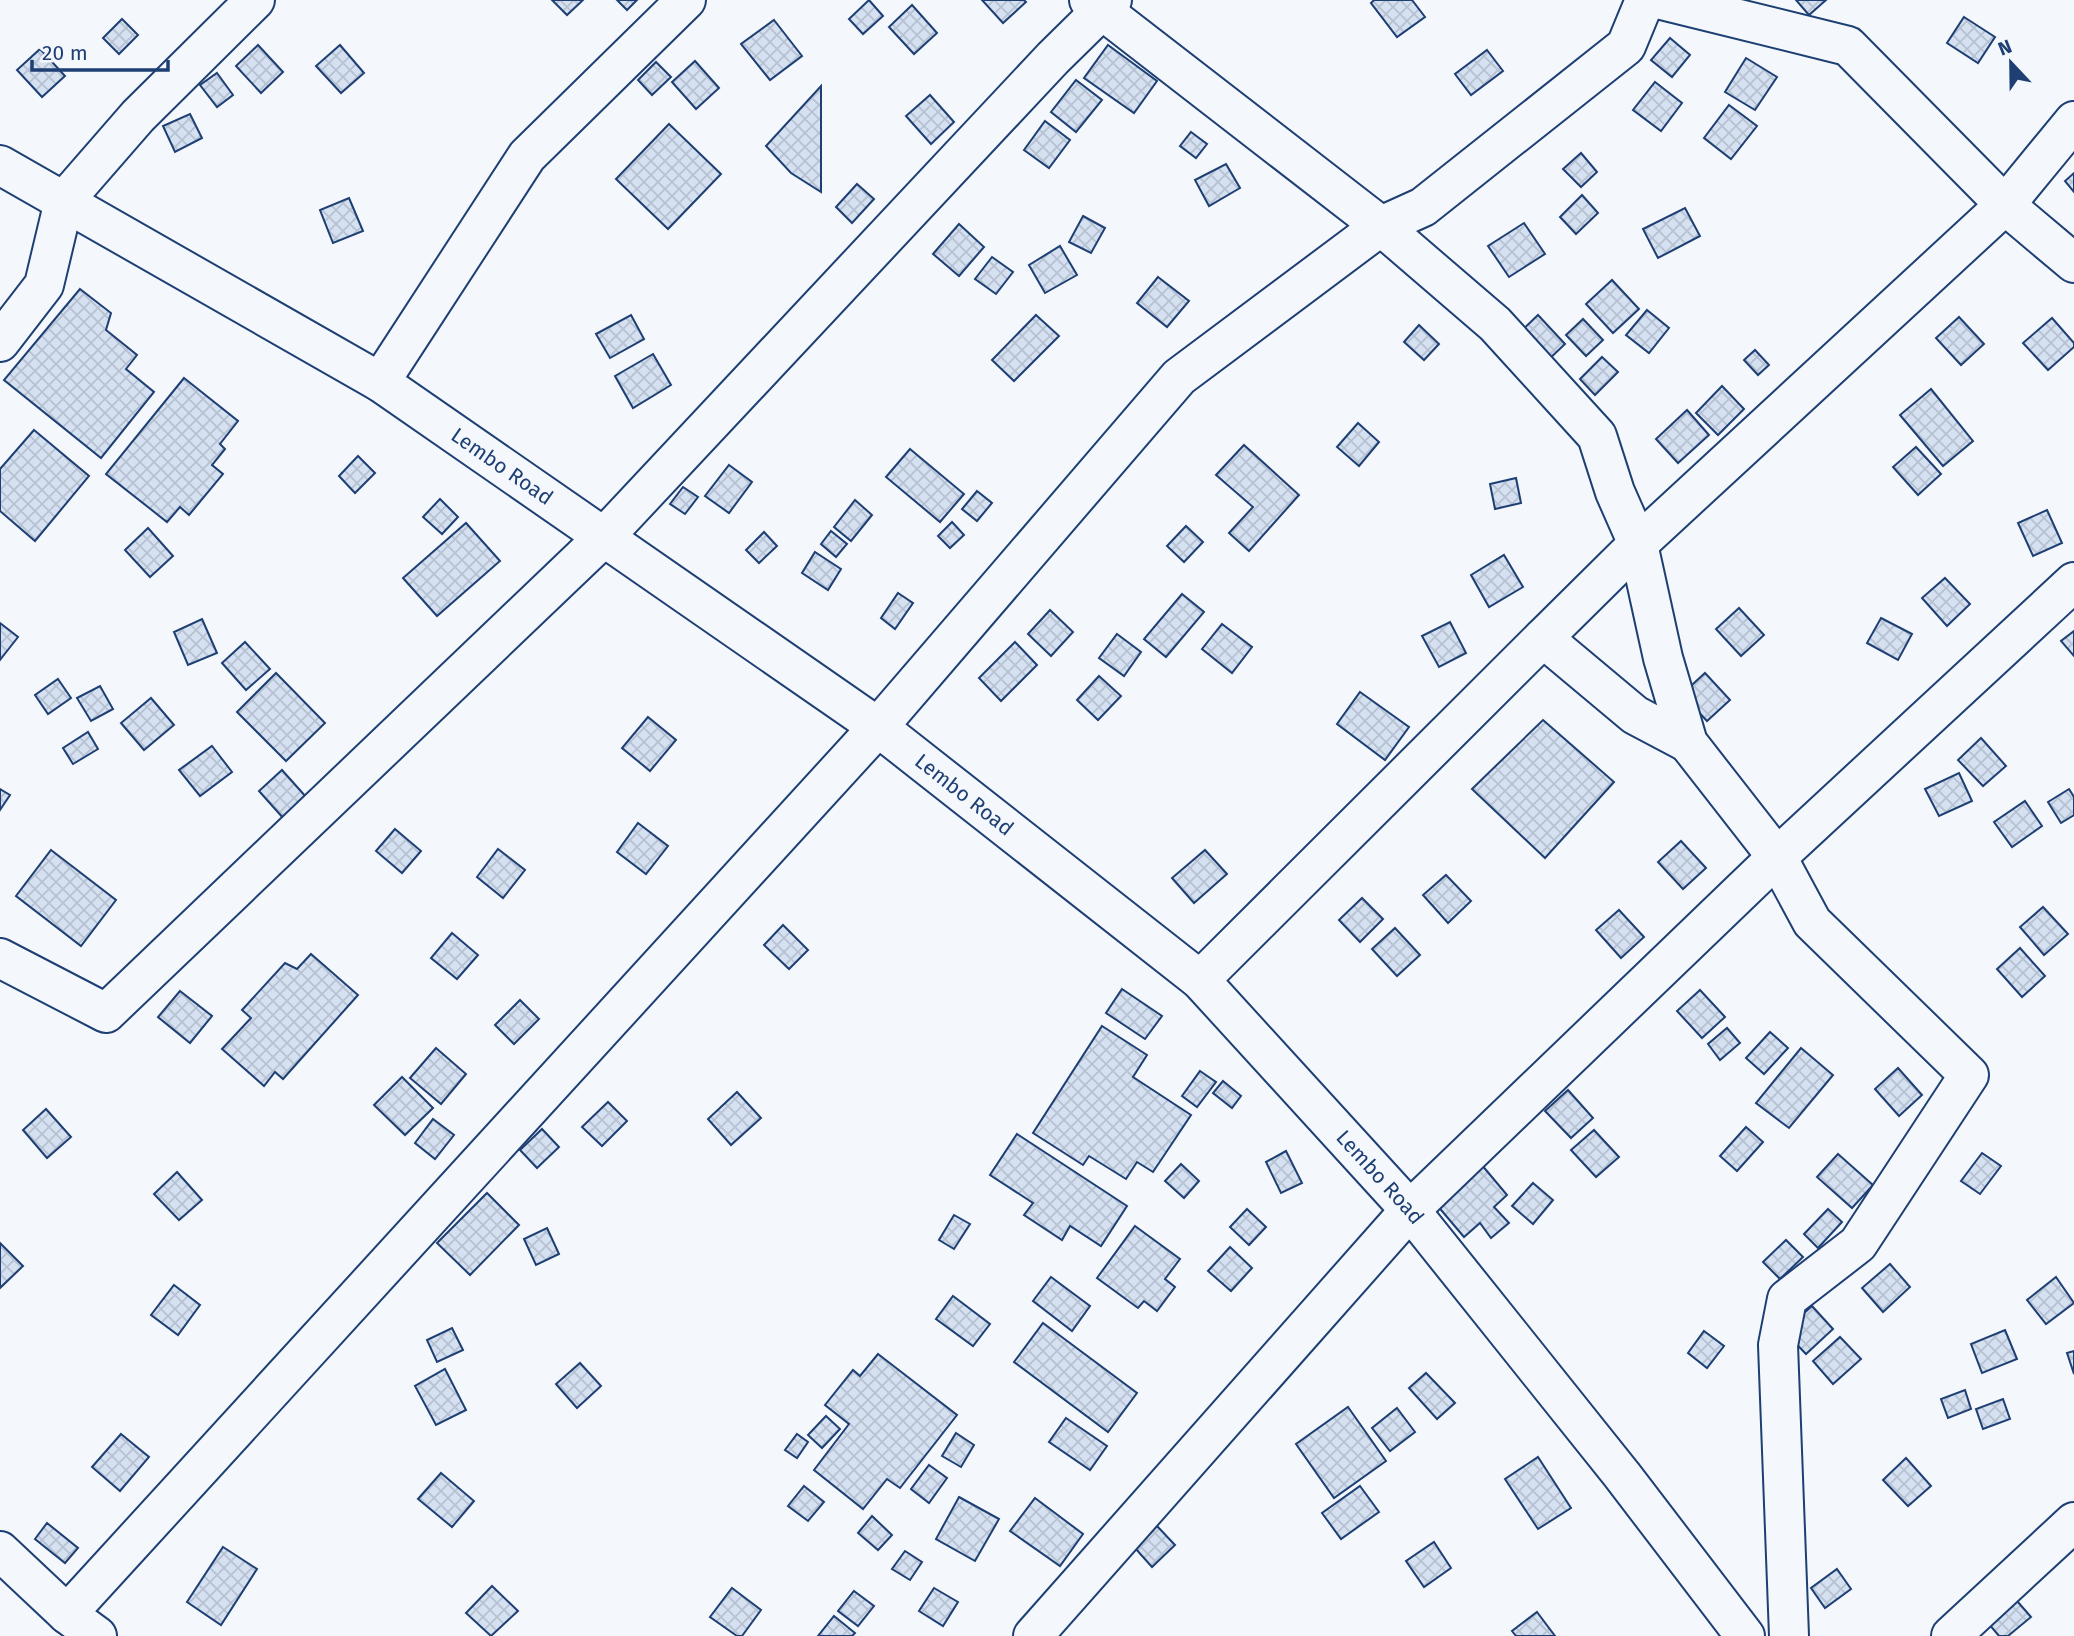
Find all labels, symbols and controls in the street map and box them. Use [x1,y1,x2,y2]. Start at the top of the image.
scale bar [32,28,168,72]
north arrow [1976,28,2046,98]
text: N [1995,35,2015,61]
text: 20 m [42,40,88,66]
street label: Lembo Road [446,422,558,511]
street label: Lembo Road [910,748,1019,841]
street label: Lembo Road [1331,1125,1429,1230]

